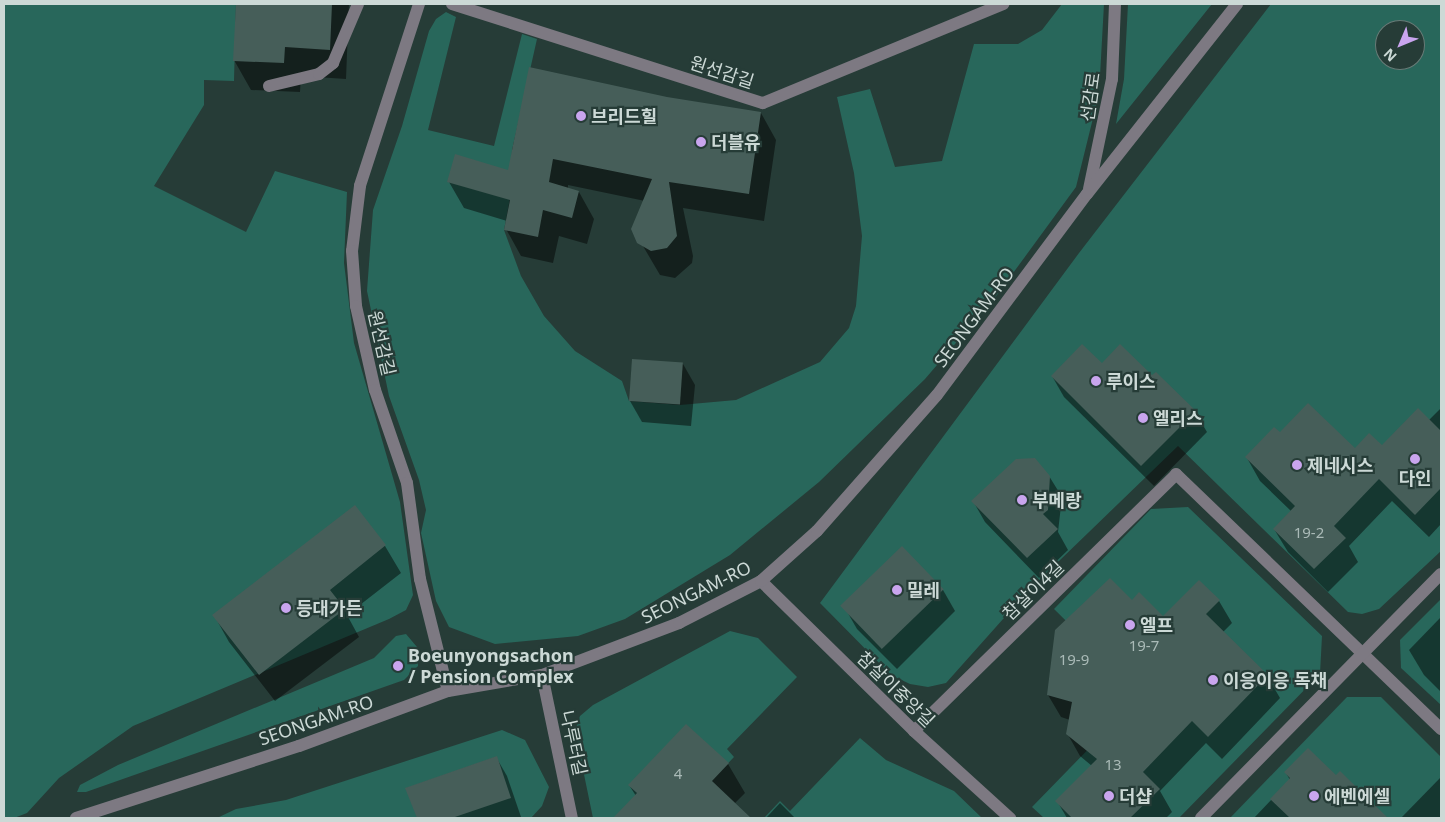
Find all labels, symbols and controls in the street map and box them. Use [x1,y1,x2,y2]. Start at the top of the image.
north arrow [1375,20,1425,70]
text: N [1379,45,1400,66]
street label: 원선감길 [687,51,757,93]
street label: 선감로 [1076,71,1104,123]
place label: 브리드힐 [591,105,657,127]
marker: 브리드힐 [575,110,587,122]
place label: 더블유 [711,131,761,153]
marker: 더블유 [695,136,707,148]
street label: SEONGAM-RO [929,263,1019,371]
street label: 원선감길 [364,308,400,378]
place label: 루이스 [1106,370,1156,392]
marker: 루이스 [1090,375,1102,387]
place label: 엘리스 [1153,407,1203,429]
marker: 엘리스 [1137,412,1149,424]
marker: 다인 [1409,453,1421,465]
place label: 제네시스 [1307,454,1373,476]
marker: 제네시스 [1291,459,1303,471]
place label: 다인 [1398,467,1432,489]
place label: 부메랑 [1032,489,1082,511]
marker: 부메랑 [1016,494,1028,506]
house number: 19-2 [1294,524,1324,542]
street label: SEONGAM-RO [638,556,754,628]
street label: 참살이4길 [998,556,1068,624]
place label: 밀레 [907,579,940,601]
marker: 밀레 [891,584,903,596]
place label: 등대가든 [296,597,362,619]
marker: 등대가든 [280,602,292,614]
place label: 엘프 [1140,614,1173,636]
marker: 엘프 [1124,619,1136,631]
house number: 19-7 [1129,637,1159,655]
place label: Boeunyongsachon / Pension Complex [408,645,574,688]
street label: 참살이중앙길 [853,647,939,731]
house number: 19-9 [1059,651,1089,669]
marker: Boeunyongsachon / Pension Complex [392,660,404,672]
place label: 이응이응 독채 [1223,669,1327,691]
marker: 이응이응 독채 [1207,674,1219,686]
street label: SEONGAM-RO [256,690,376,750]
street label: 나루터길 [557,708,591,778]
house number: 13 [1104,756,1122,774]
house number: 4 [674,765,682,783]
place label: 더샵 [1119,785,1152,807]
place label: 에벤에셀 [1324,785,1390,807]
marker: 더샵 [1103,790,1115,802]
marker: 에벤에셀 [1308,790,1320,802]

